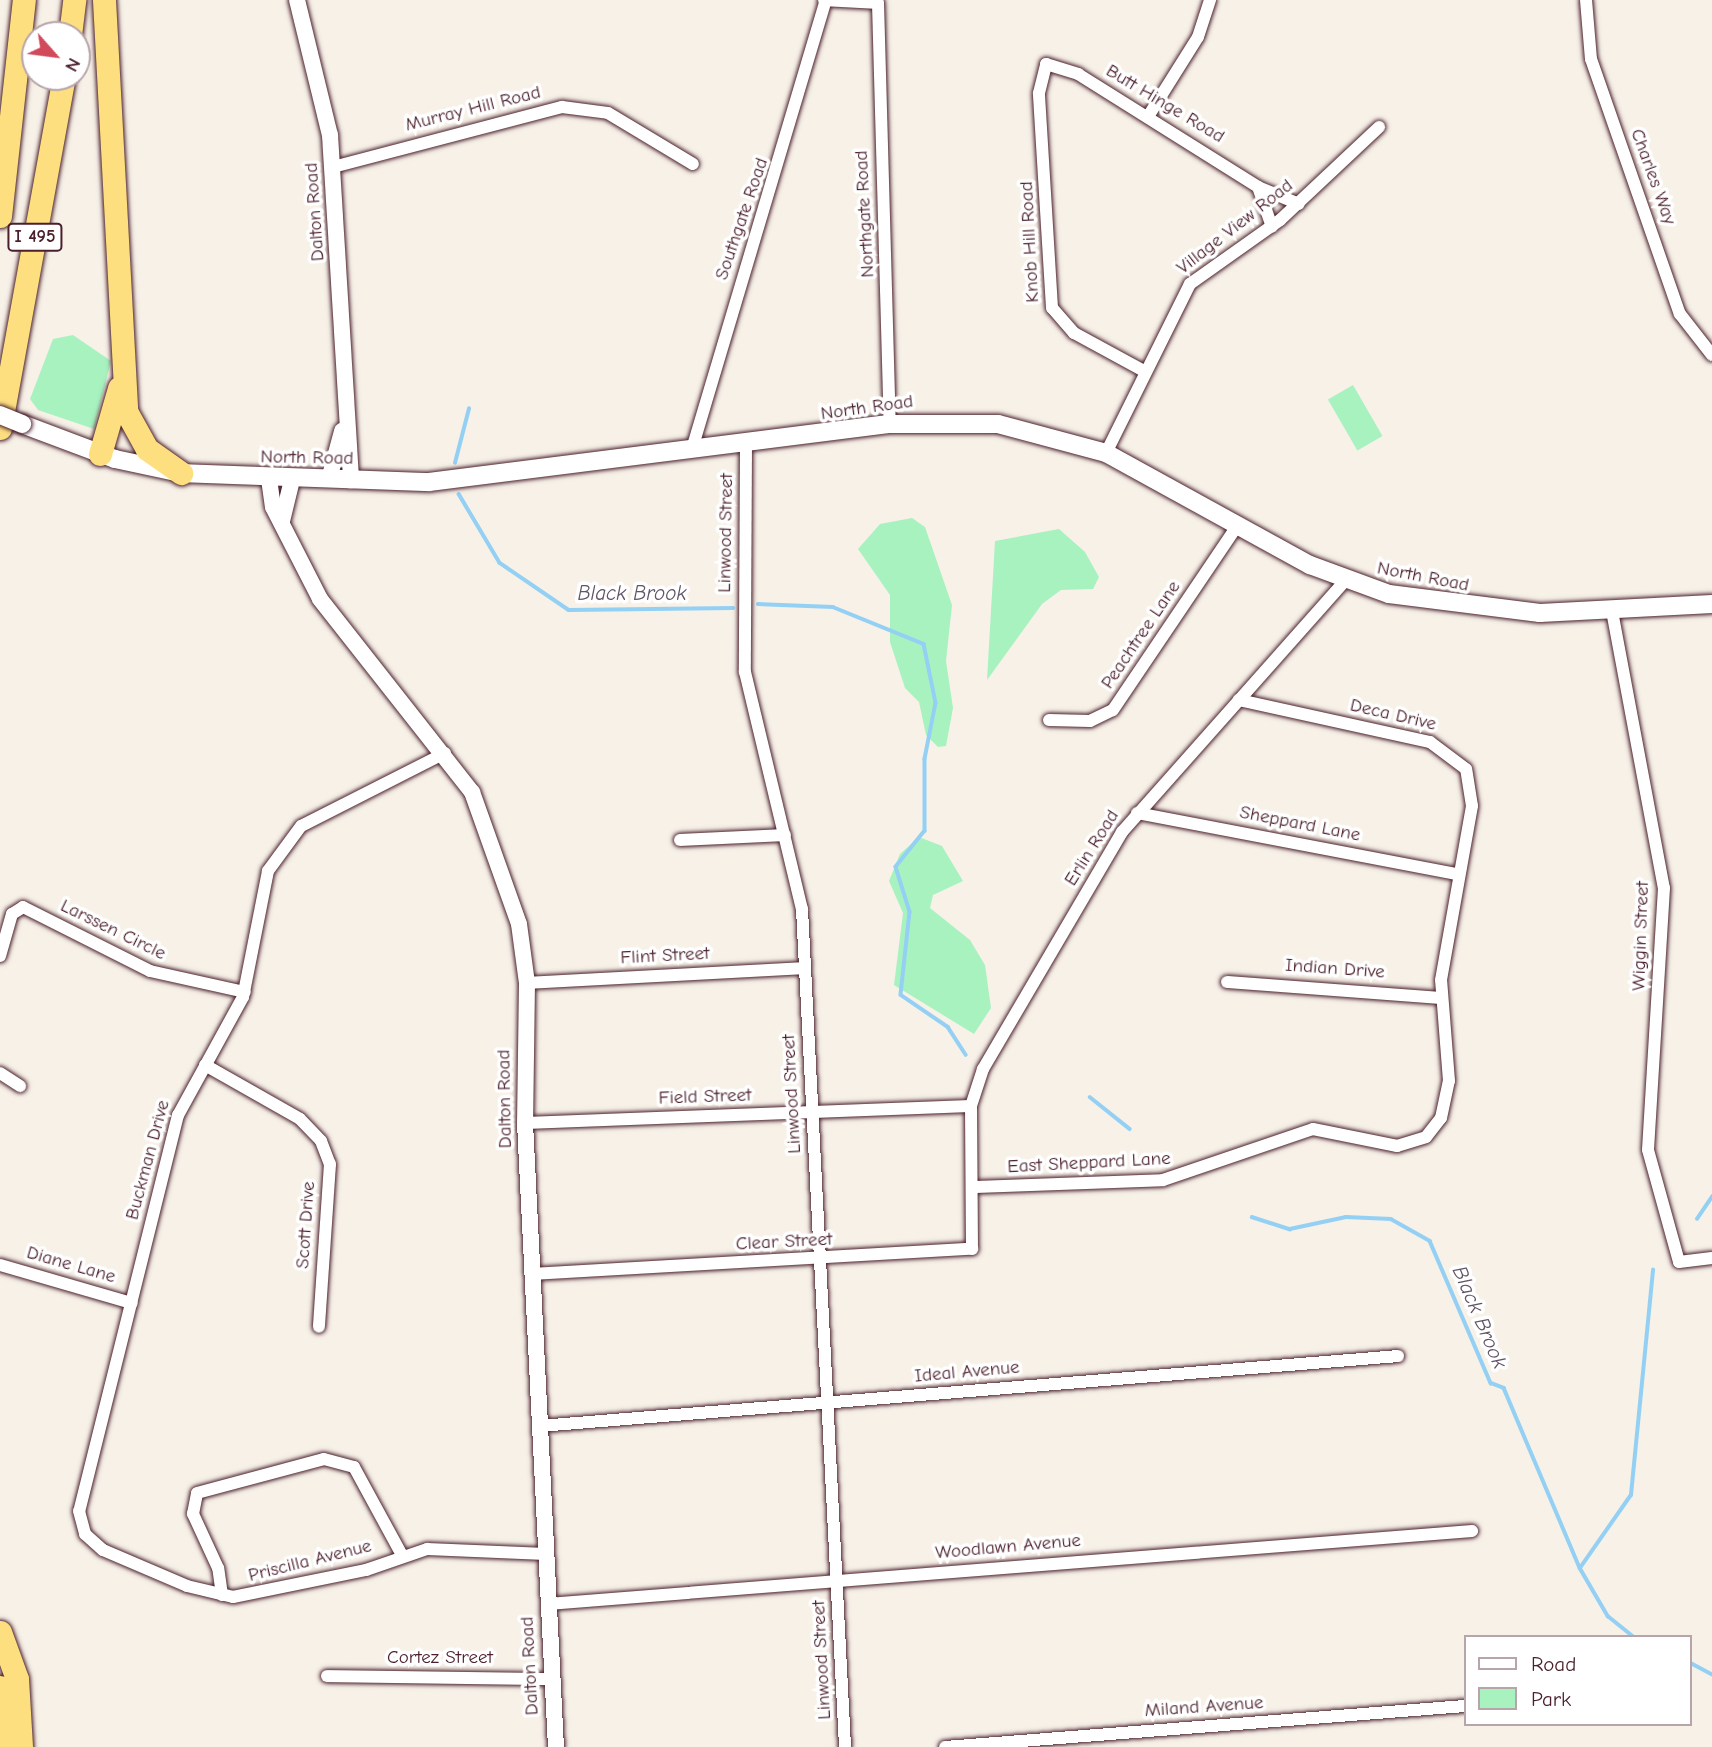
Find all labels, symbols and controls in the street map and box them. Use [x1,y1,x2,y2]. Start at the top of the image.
north arrow [21,21,91,91]
text: N [60,54,85,76]
street label: Butt Hinge Road [1102,60,1228,148]
street label: Murray Hill Road [403,81,543,137]
street label: Charles Way [1625,126,1681,228]
street label: Northgate Road [850,150,880,278]
street label: Southgate Road [710,155,774,283]
street label: Dalton Road [300,162,330,262]
street label: Village View Road [1172,175,1298,279]
street label: Knob Hill Road [1015,181,1045,303]
road number: I 495 [7,222,63,251]
street label: North Road [819,390,915,426]
street label: North Road [260,446,354,470]
street label: Linwood Street [714,473,738,593]
street label: North Road [1375,557,1471,597]
street label: Peachtree Lane [1096,577,1186,693]
water label: Black Brook [578,580,686,606]
street label: Deca Drive [1348,694,1438,736]
street label: Sheppard Lane [1238,801,1362,847]
street label: Erlin Road [1060,806,1124,890]
street label: Wiggin Street [1628,881,1654,991]
street label: Larssen Circle [57,895,169,965]
street label: Flint Street [620,942,710,970]
street label: Indian Drive [1284,954,1386,984]
street label: Linwood Street [777,1034,807,1154]
street label: Dalton Road [493,1049,517,1149]
street label: Field Street [658,1084,752,1110]
street label: Buckman Drive [121,1098,175,1222]
street label: East Sheppard Lane [1007,1147,1171,1179]
street label: Scott Drive [292,1180,320,1270]
street label: Clear Street [735,1228,833,1256]
street label: Diane Lane [24,1241,118,1289]
water label: Black Brook [1447,1262,1513,1372]
street label: Ideal Avenue [914,1356,1020,1388]
street label: Woodlawn Avenue [934,1529,1082,1565]
street label: Priscilla Avenue [246,1535,374,1587]
street label: Linwood Street [807,1600,837,1720]
street label: Dalton Road [516,1616,544,1716]
legend [1464,1635,1691,1726]
street label: Cortez Street [387,1647,493,1669]
text: Road [1531,1652,1576,1676]
text: Park [1531,1687,1571,1711]
street label: Miland Avenue [1144,1691,1264,1723]

